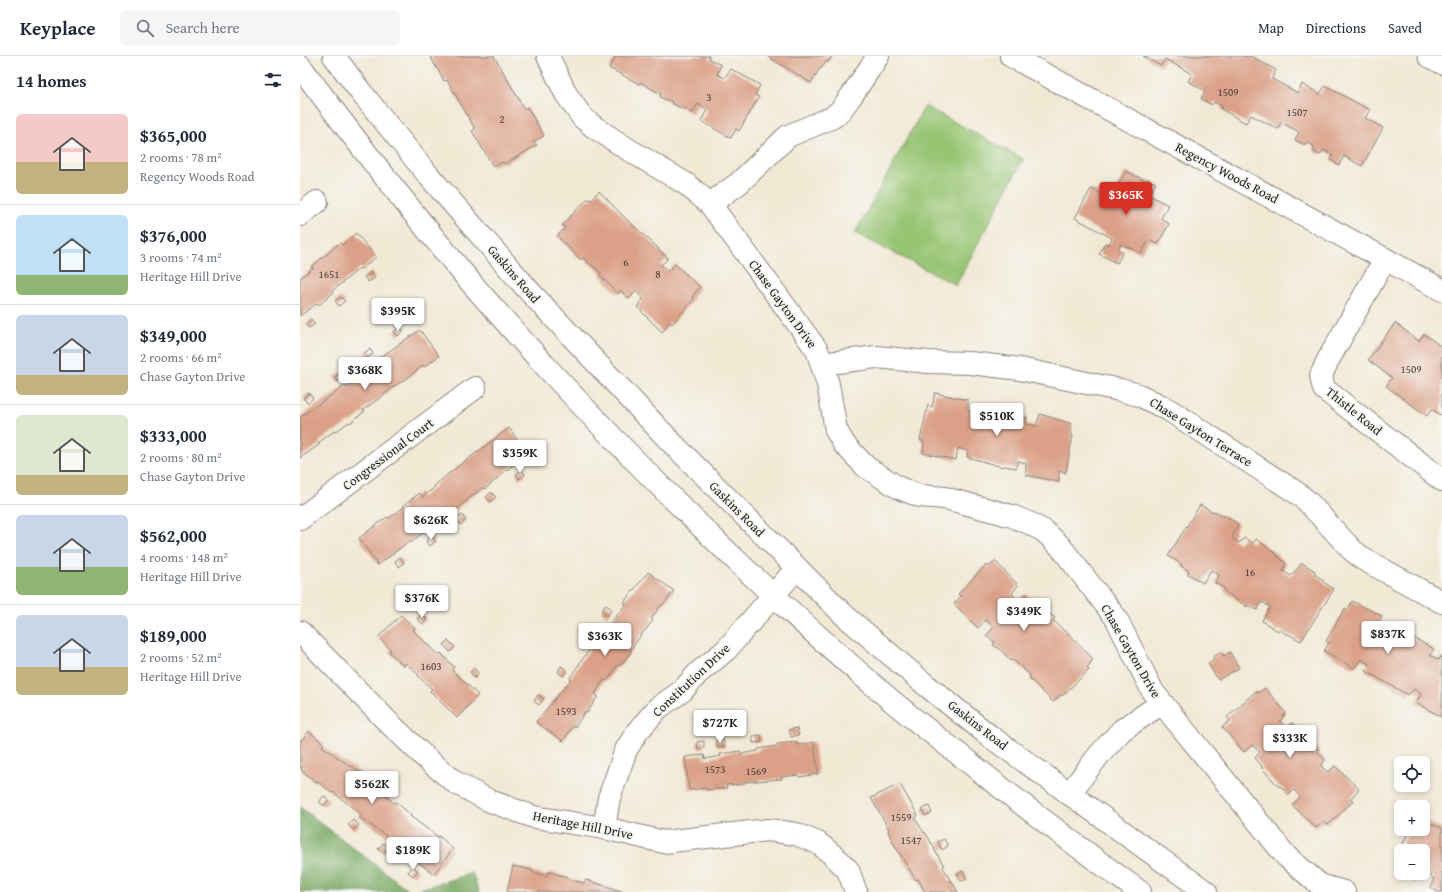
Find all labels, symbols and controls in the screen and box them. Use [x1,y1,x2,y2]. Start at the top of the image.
search box [120,10,400,46]
text: Keyplace [20,14,96,42]
icon: search [134,17,156,39]
text: Search here [166,17,240,38]
text: Map [1258,18,1284,38]
text: Directions [1306,18,1366,38]
text: Saved [1388,18,1422,38]
text: 14 homes [16,68,87,93]
icon: filters [262,69,284,91]
house number: 1509 [1217,84,1239,100]
house number: 3 [706,89,712,105]
house number: 1507 [1286,104,1308,120]
house number: 2 [499,111,505,127]
text: $365,000 [140,123,206,148]
icon: home [48,130,96,178]
street label: Regency Woods Road [1172,138,1282,208]
text: 2 rooms · 78 m² [140,148,222,167]
text: Regency Woods Road [140,167,255,186]
pin: $365K [1098,182,1154,216]
text: $365K [1108,185,1144,204]
text: $376,000 [140,223,206,248]
icon: home [48,231,96,279]
street label: Gaskins Road [483,241,545,307]
text: 3 rooms · 74 m² [140,248,222,267]
house number: 6 [623,254,629,270]
street label: Chase Gayton Drive [744,256,822,352]
house number: 1651 [318,266,340,282]
house number: 8 [655,266,661,282]
text: Heritage Hill Drive [140,267,242,286]
pin: $395K [370,298,426,332]
text: $395K [380,301,416,320]
text: $349,000 [140,323,206,348]
icon: home [48,331,96,379]
text: 2 rooms · 66 m² [140,348,222,367]
pin: $368K [337,357,393,391]
text: $368K [347,360,383,379]
house number: 1509 [1400,361,1422,377]
text: Chase Gayton Drive [140,367,245,386]
street label: Thistle Road [1322,382,1386,440]
street label: Chase Gayton Terrace [1146,393,1256,471]
pin: $510K [969,403,1025,437]
text: $510K [979,406,1015,425]
street label: Congressional Court [338,413,438,495]
text: $333,000 [140,423,206,448]
icon: home [48,431,96,479]
pin: $359K [492,440,548,474]
text: $359K [502,443,538,462]
text: 2 rooms · 80 m² [140,448,222,467]
text: Chase Gayton Drive [140,467,245,486]
street label: Gaskins Road [705,477,769,541]
pin: $626K [403,507,459,541]
text: $626K [413,510,449,529]
text: $562,000 [140,523,206,548]
icon: home [48,531,96,579]
text: 4 rooms · 148 m² [140,548,228,567]
house number: 16 [1245,564,1255,580]
text: Heritage Hill Drive [140,567,242,586]
pin: $376K [394,585,450,619]
text: $376K [404,588,440,607]
pin: $349K [996,598,1052,632]
text: $349K [1006,601,1042,620]
street label: Chase Gayton Drive [1096,601,1166,701]
pin: $837K [1360,621,1416,655]
text: $189,000 [140,623,206,648]
pin: $363K [577,623,633,657]
text: $837K [1370,624,1406,643]
text: $363K [587,626,623,645]
icon: home [48,631,96,679]
street label: Constitution Drive [648,639,734,721]
text: 2 rooms · 52 m² [140,648,222,667]
house number: 1603 [420,658,442,674]
text: Heritage Hill Drive [140,667,242,686]
street label: Gaskins Road [944,695,1012,755]
house number: 1593 [555,703,577,719]
pin: $727K [692,710,748,744]
text: $727K [702,713,738,732]
pin: $333K [1262,725,1318,759]
text: $333K [1272,728,1308,747]
map controls [1394,756,1430,880]
button: locate [1394,756,1430,792]
house number: 1573 [704,761,726,777]
house number: 1569 [745,763,767,779]
pin: $562K [344,771,400,805]
text: $562K [354,774,390,793]
button: + [1394,800,1430,836]
street label: Heritage Hill Drive [531,806,635,844]
house number: 1559 [890,809,912,825]
house number: 1547 [900,832,922,848]
pin: $189K [385,837,441,871]
text: $189K [395,840,431,859]
button: − [1394,844,1430,880]

